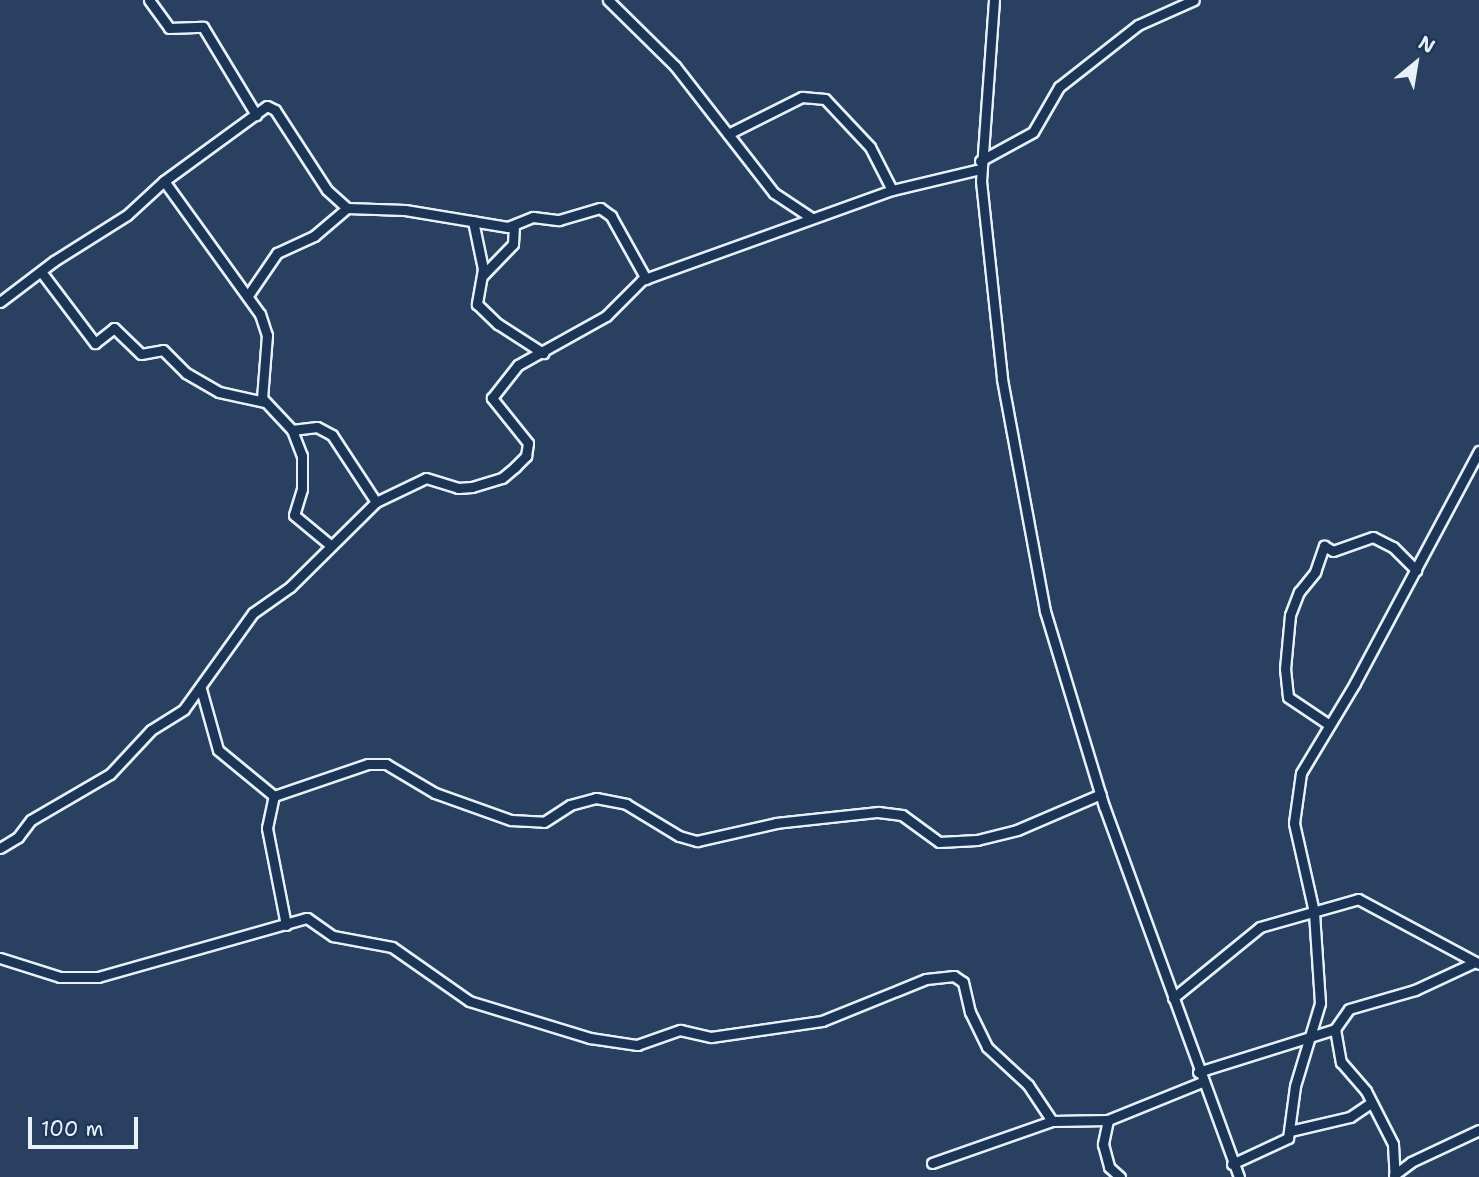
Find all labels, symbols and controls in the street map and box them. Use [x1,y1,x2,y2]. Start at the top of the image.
north arrow [1381,28,1451,98]
text: N [1414,30,1440,59]
scale bar [32,1104,142,1148]
text: 100 m [41,1115,104,1143]

